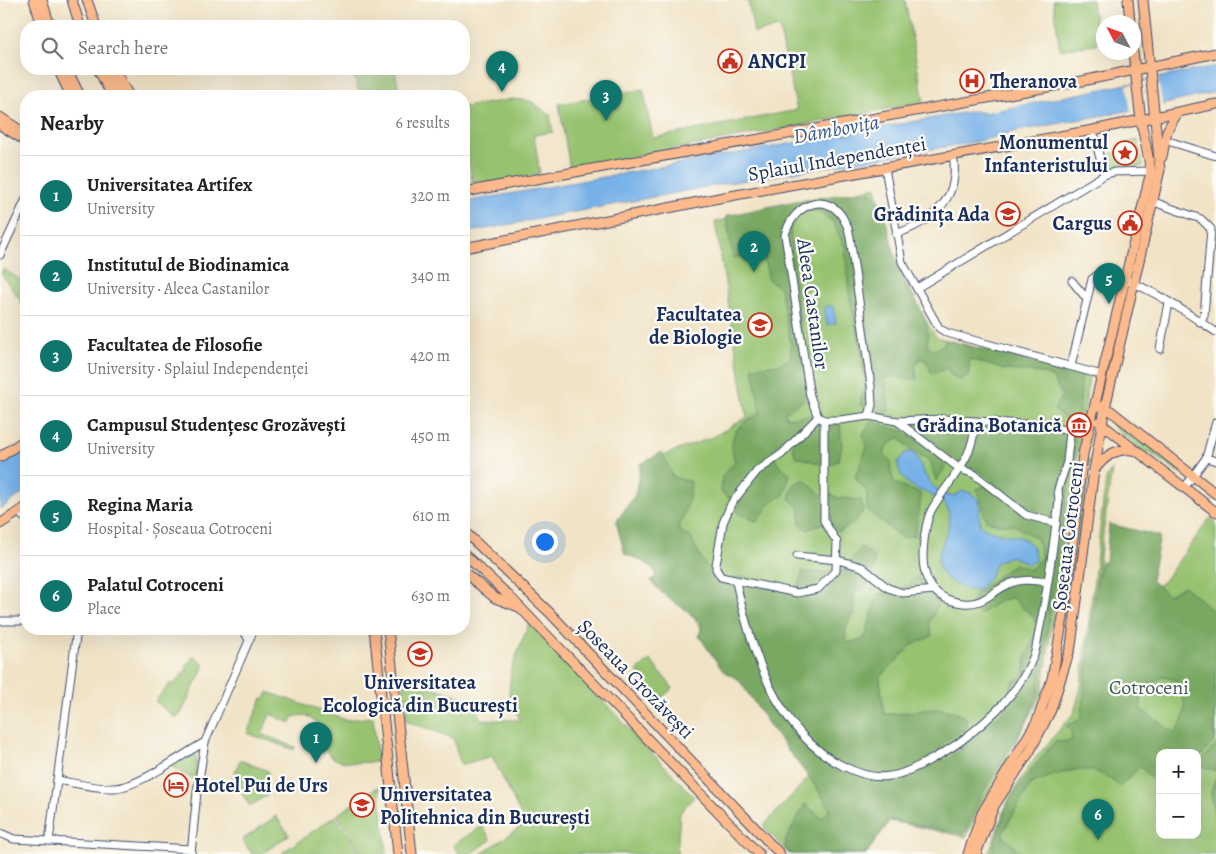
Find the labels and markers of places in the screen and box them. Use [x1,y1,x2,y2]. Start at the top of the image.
public building icon: ANCPI [717,48,743,74]
place label: ANCPI [747,48,806,75]
pin: 4 [486,51,518,92]
hospital icon: Theranova [959,68,985,94]
place label: Theranova [990,68,1078,95]
pin: 3 [590,80,622,121]
place label: Monumentul Infanteristului [984,129,1109,179]
place icon: Monumentul Infanteristului [1112,140,1138,166]
place label: Grădinița Ada [874,201,990,228]
school or university icon: Grădinița Ada [995,201,1021,227]
place label: Cargus [1053,210,1112,237]
public building icon: Cargus [1117,210,1143,236]
pin: 2 [738,231,770,272]
pin: 5 [1093,263,1125,304]
place label: Facultatea de Biologie [649,301,742,351]
school or university icon: Facultatea de Biologie [747,312,773,338]
place label: Grădina Botanică [917,412,1062,439]
museum icon: Grădina Botanică [1066,412,1092,438]
school or university icon: Universitatea Ecologică din București [407,641,433,667]
place label: Universitatea Ecologică din București [322,669,518,719]
pin: 1 [300,722,332,763]
hotel icon: Hotel Pui de Urs [163,772,189,798]
place label: Hotel Pui de Urs [194,772,328,799]
place label: Universitatea Politehnica din București [380,781,590,831]
school or university icon: Universitatea Politehnica din București [349,792,375,818]
pin: 6 [1082,799,1114,840]

